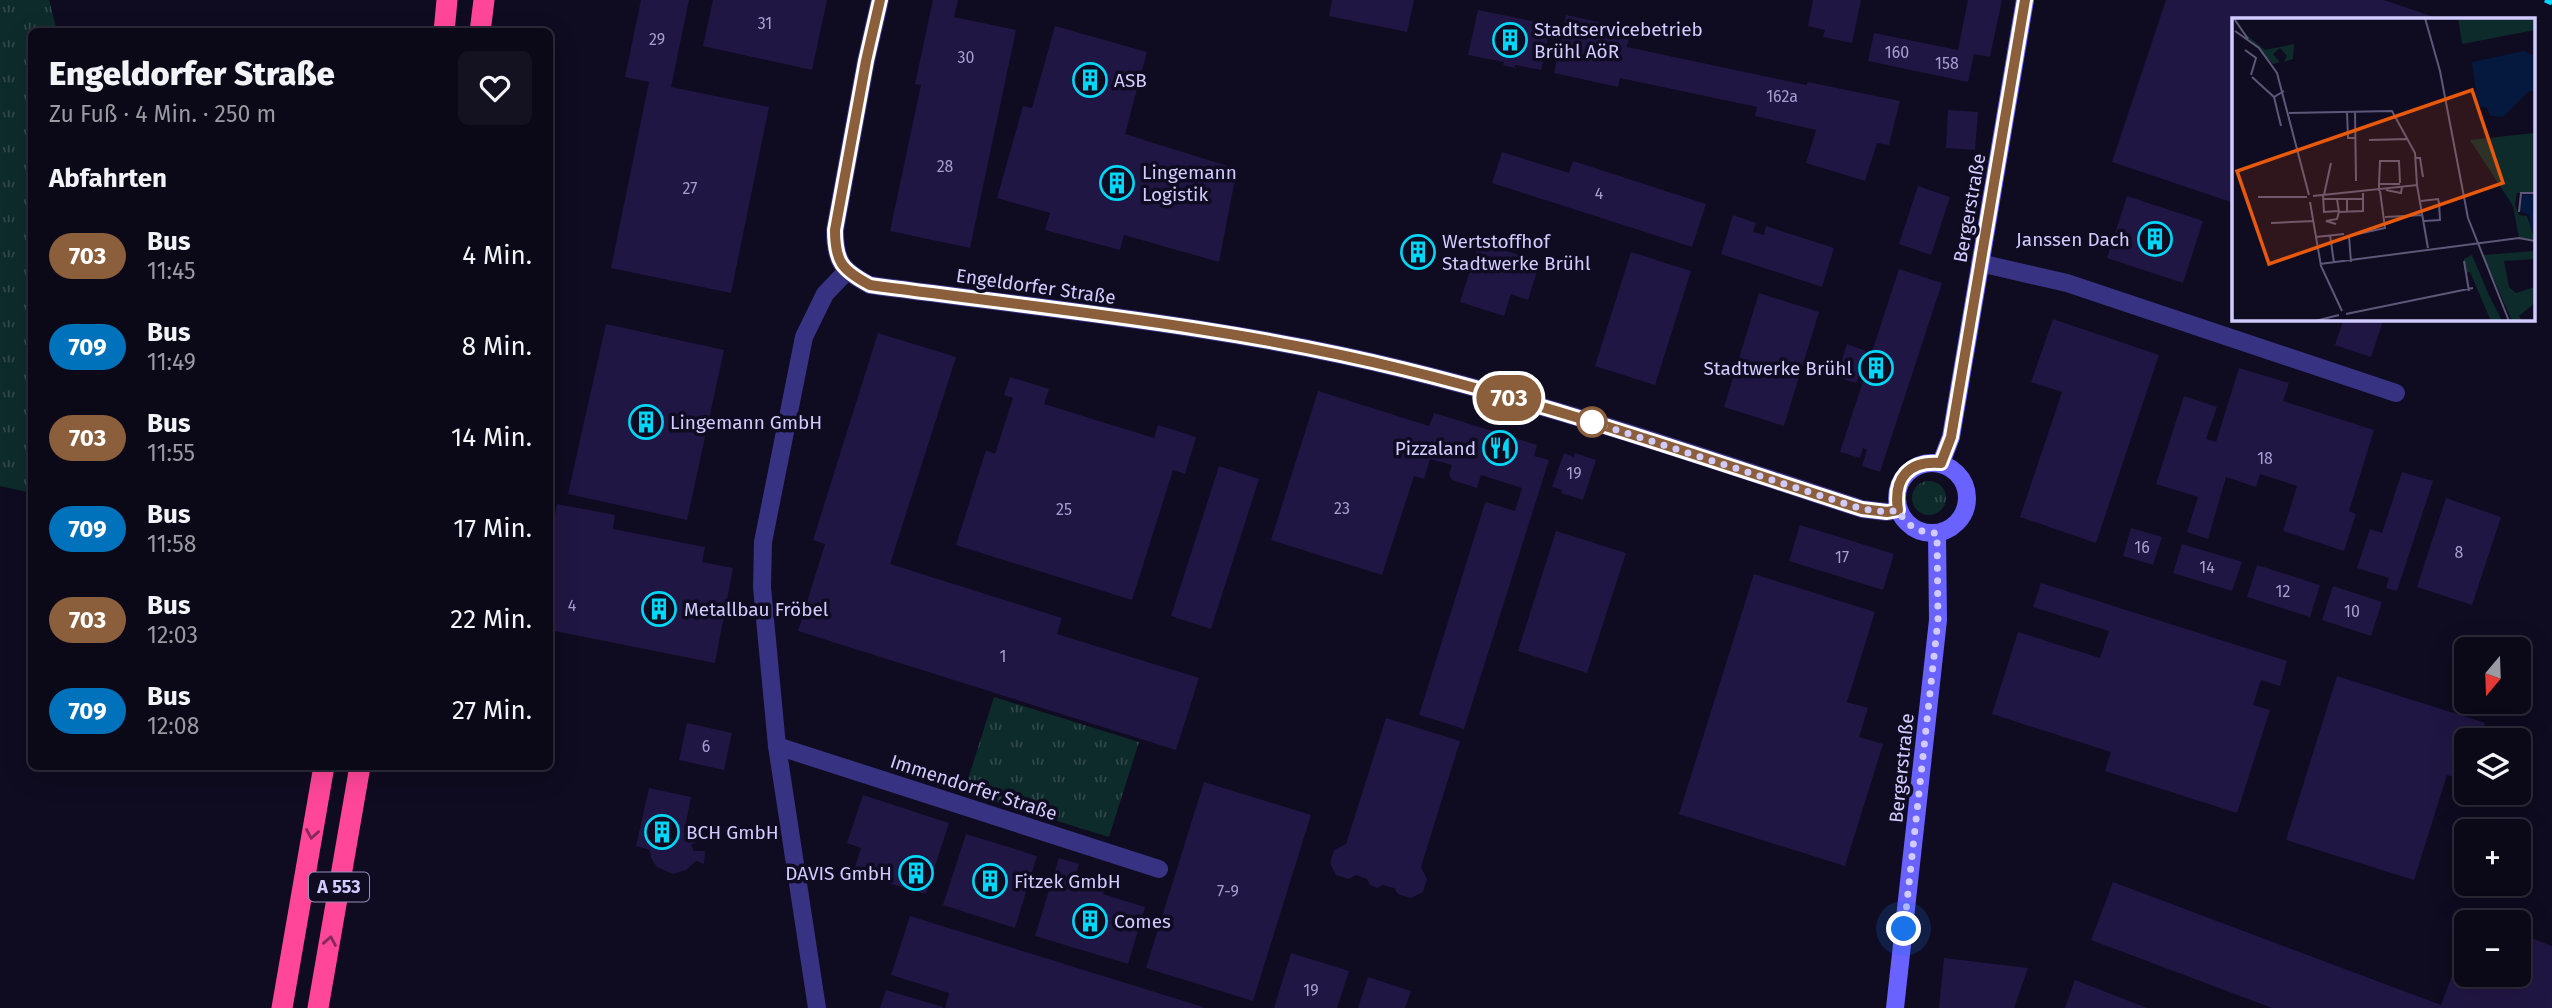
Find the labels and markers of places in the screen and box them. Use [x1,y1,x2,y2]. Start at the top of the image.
place label: Stadtservicebetrieb Brühl AöR [1534,18,1703,63]
building icon: Stadtservicebetrieb Brühl AöR [1491,21,1529,59]
building icon: ASB [1071,61,1109,99]
place label: ASB [1114,69,1147,92]
place label: Lingemann Logistik [1142,161,1237,206]
building icon: Lingemann Logistik [1098,164,1136,202]
building icon: Janssen Dach [2136,220,2174,258]
place label: Janssen Dach [2016,228,2130,251]
place label: Wertstoffhof Stadtwerke Brühl [1442,230,1591,275]
building icon: Wertstoffhof Stadtwerke Brühl [1399,233,1437,271]
building icon: Stadtwerke Brühl [1857,349,1895,387]
place label: Stadtwerke Brühl [1703,357,1852,380]
building icon: Lingemann GmbH [627,403,665,441]
unlabelled marker [1577,407,1607,437]
place label: Lingemann GmbH [670,411,822,434]
restaurant icon: Pizzaland [1481,429,1519,467]
place label: Pizzaland [1395,437,1476,460]
building icon: Metallbau Fröbel [640,590,678,628]
place label: Metallbau Fröbel [684,598,829,621]
building icon: BCH GmbH [643,813,681,851]
place label: BCH GmbH [686,821,779,844]
building icon: DAVIS GmbH [897,854,935,892]
place label: DAVIS GmbH [785,862,892,885]
building icon: Fitzek GmbH [971,862,1009,900]
place label: Fitzek GmbH [1014,870,1121,893]
building icon: Comes [1071,902,1109,940]
place label: Comes [1114,910,1171,933]

